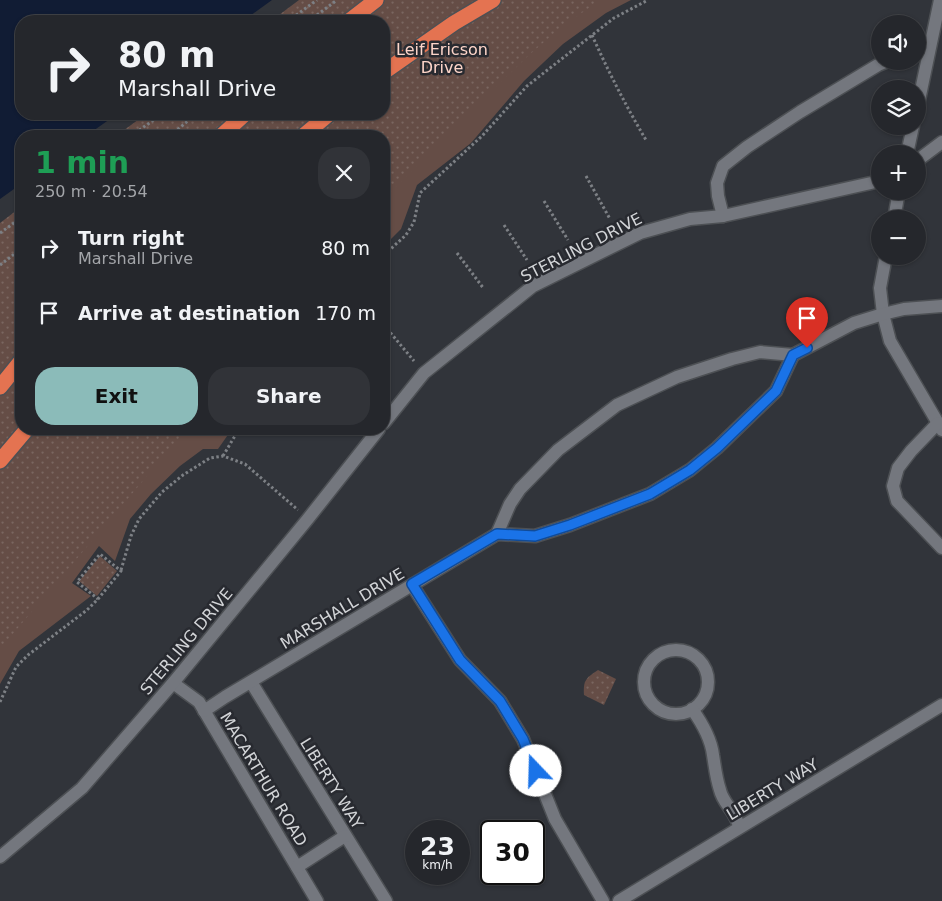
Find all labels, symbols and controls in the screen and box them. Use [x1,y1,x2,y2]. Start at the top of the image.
map controls [871,15,926,265]
button: sound [871,15,926,70]
icon: right [35,35,100,100]
text: 80 m [118,35,215,75]
park label: Leif Ericson Drive [396,40,488,77]
text: Marshall Drive [118,76,276,101]
button: layers [871,80,926,135]
text: 1 min [35,145,129,180]
button: + [871,145,926,200]
button: close [318,147,370,199]
text: 250 m · 20:54 [35,182,148,201]
street label: STERLING DRIVE [517,209,645,286]
button: − [871,210,926,265]
text: Turn right [78,227,184,249]
icon: right [35,234,63,262]
text: 80 m [321,237,370,259]
text: Marshall Drive [78,249,193,268]
pin [786,297,828,348]
icon: arrive [35,299,63,327]
text: Arrive at destination [78,302,300,324]
text: 170 m [315,302,376,324]
icon: arrive [793,304,821,332]
button: Exit [35,367,198,425]
button: Share [208,367,370,425]
street label: MARSHALL DRIVE [277,564,408,653]
street label: STERLING DRIVE [136,584,237,699]
street label: MACARTHUR ROAD [216,709,311,850]
street label: LIBERTY WAY [296,734,367,832]
position arrow [509,744,561,796]
street label: LIBERTY WAY [723,754,822,824]
speed limit sign: 30 [480,820,545,885]
text: 23 [420,832,455,861]
text: km/h [422,858,453,872]

